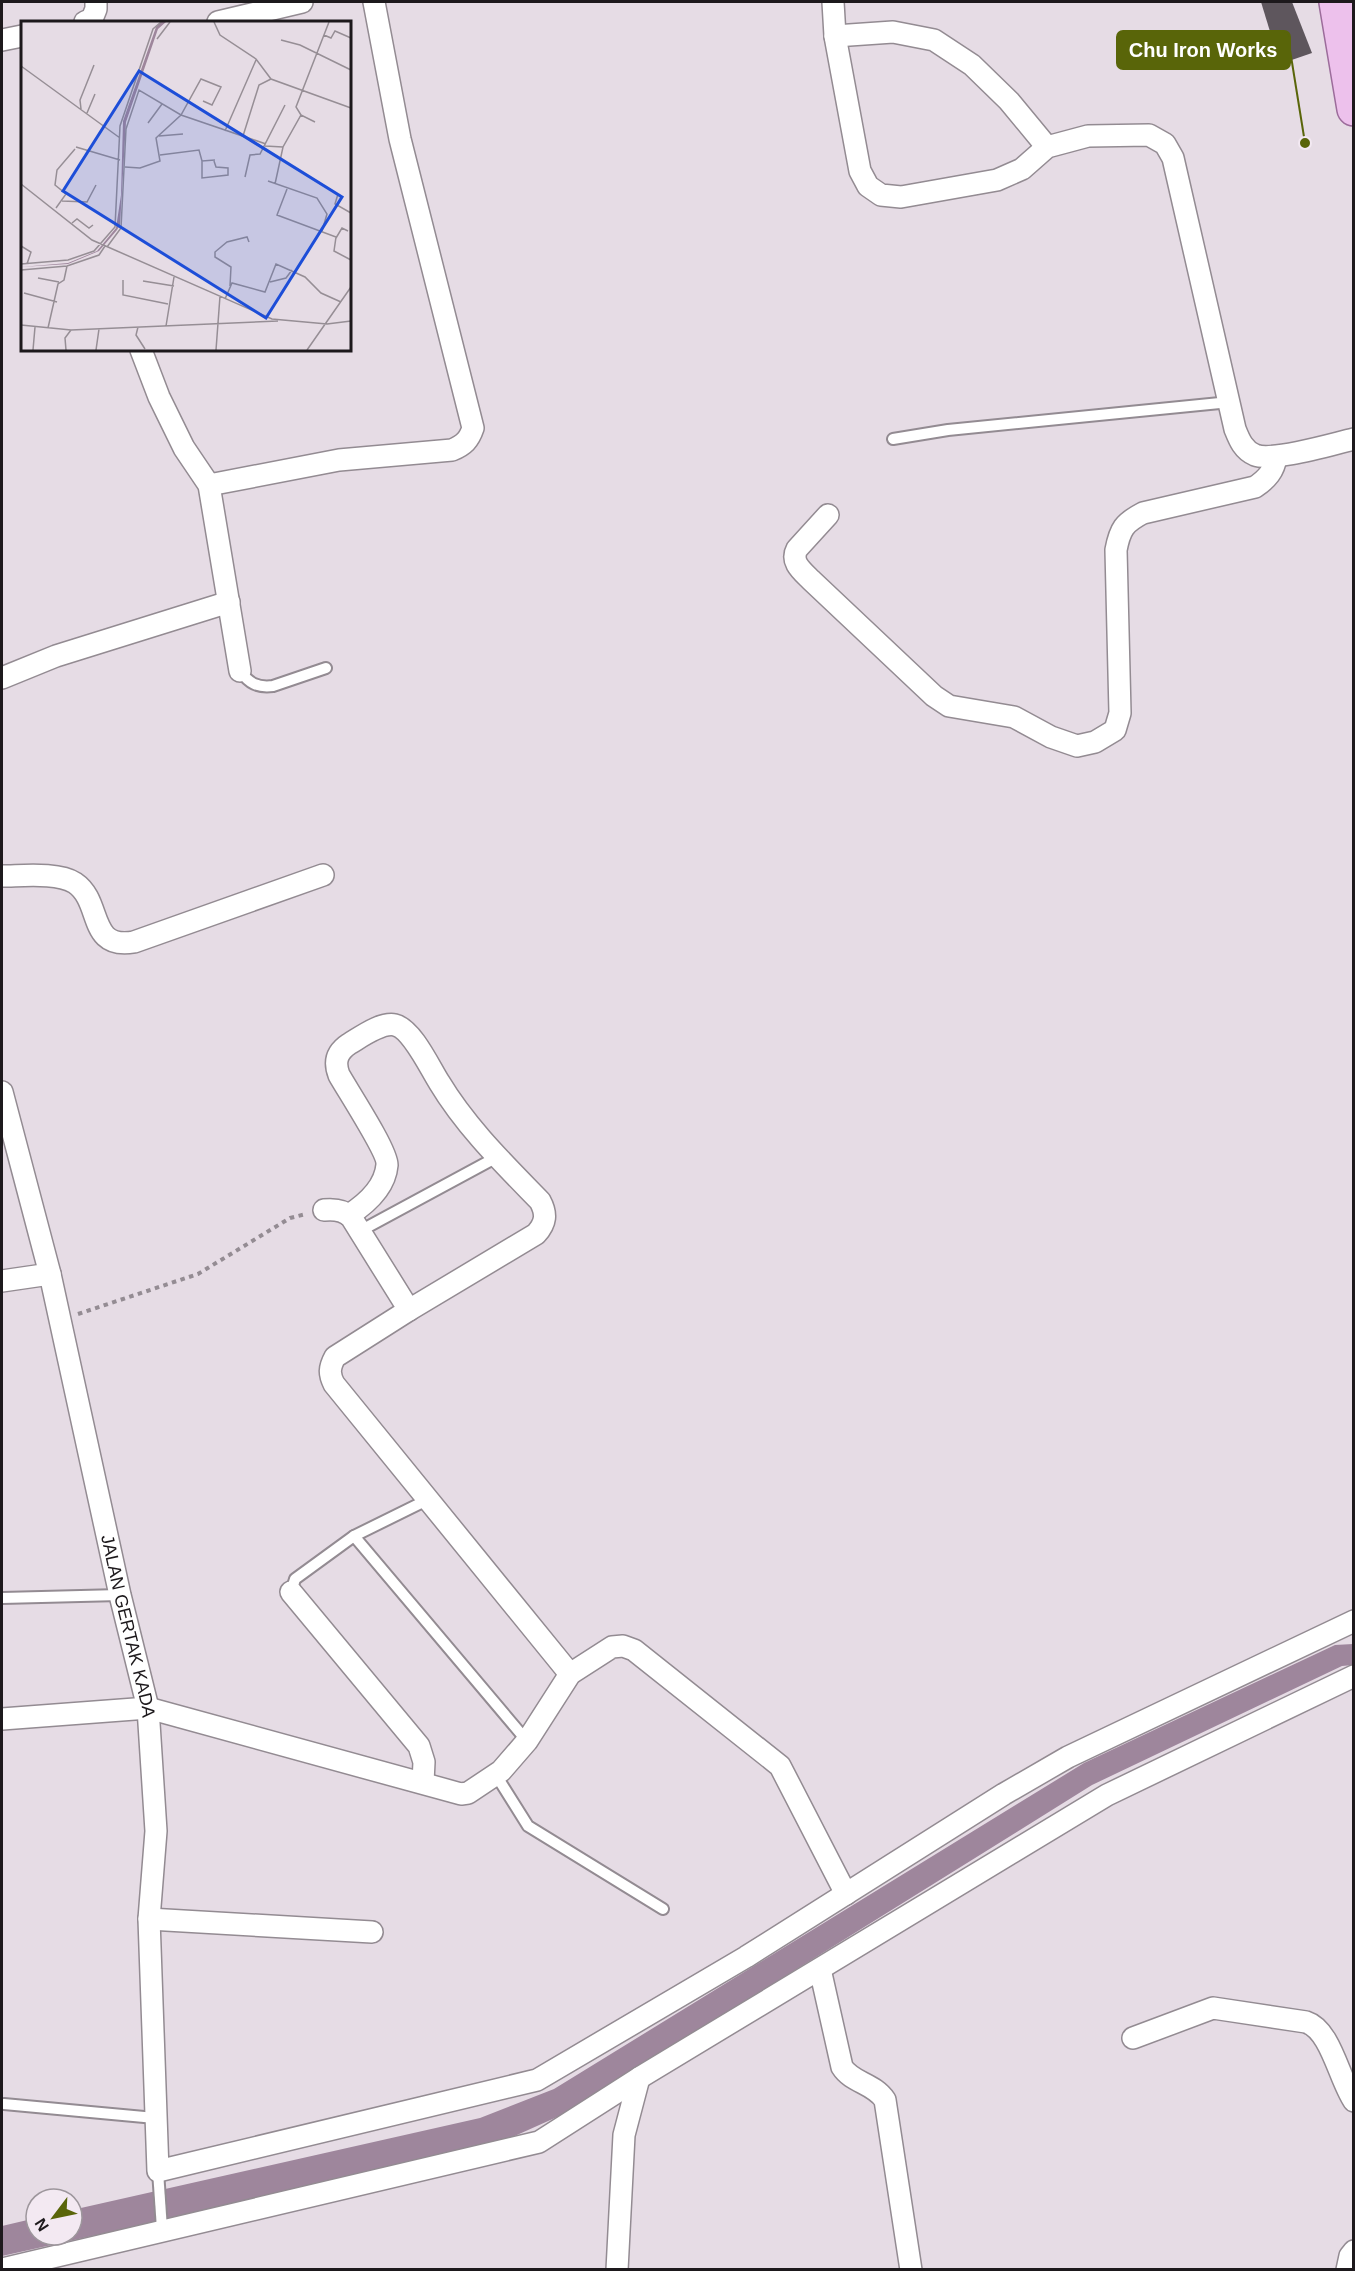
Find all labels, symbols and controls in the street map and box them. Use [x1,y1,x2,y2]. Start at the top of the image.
inset map [21,21,351,351]
callout: Chu Iron Works [1117,31,1290,69]
text: Chu Iron Works [1129,39,1277,61]
street label: JALAN GERTAK KADA [97,1533,159,1718]
north arrow [24,2187,84,2247]
text: N [31,2215,52,2234]

